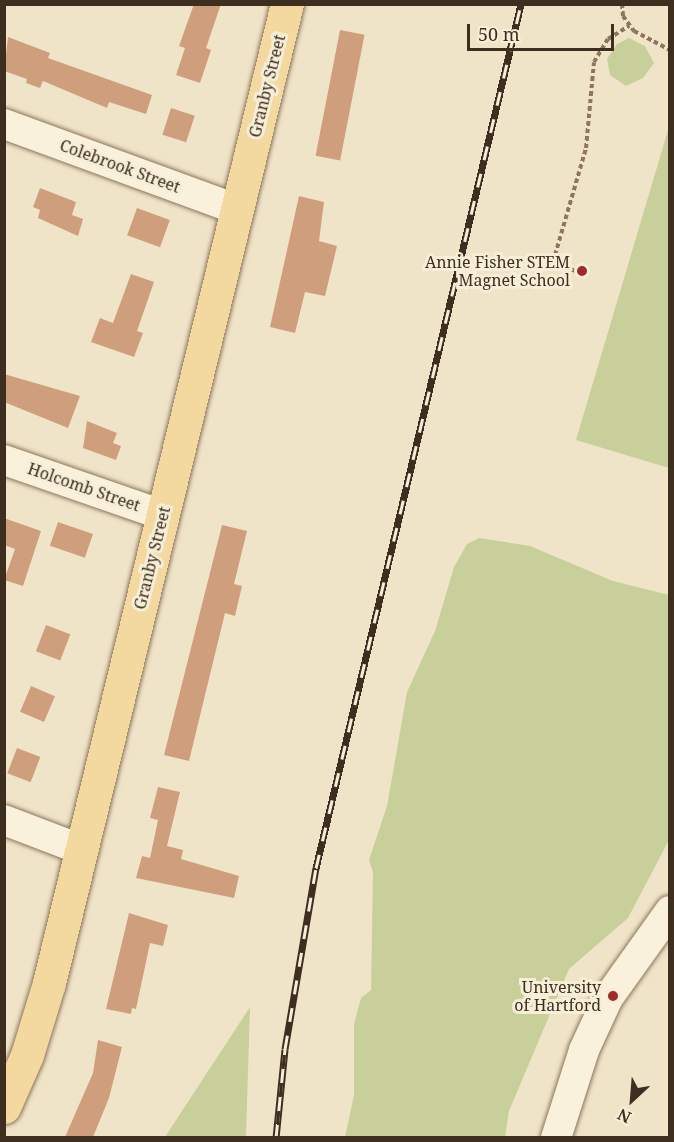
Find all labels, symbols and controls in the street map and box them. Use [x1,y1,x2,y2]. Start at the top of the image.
scale bar [470,12,617,50]
text: 50 m [478,22,520,46]
street label: Granby Street [245,33,289,139]
street label: Colebrook Street [57,135,183,197]
place label: Annie Fisher STEM Magnet School [425,252,570,290]
marker: Annie Fisher STEM Magnet School [575,264,589,278]
street label: Holcomb Street [25,459,143,515]
street label: Granby Street [130,505,174,611]
place label: University of Hartford [514,977,601,1015]
marker: University of Hartford [606,989,620,1003]
north arrow [602,1070,662,1130]
text: N [614,1104,635,1129]

